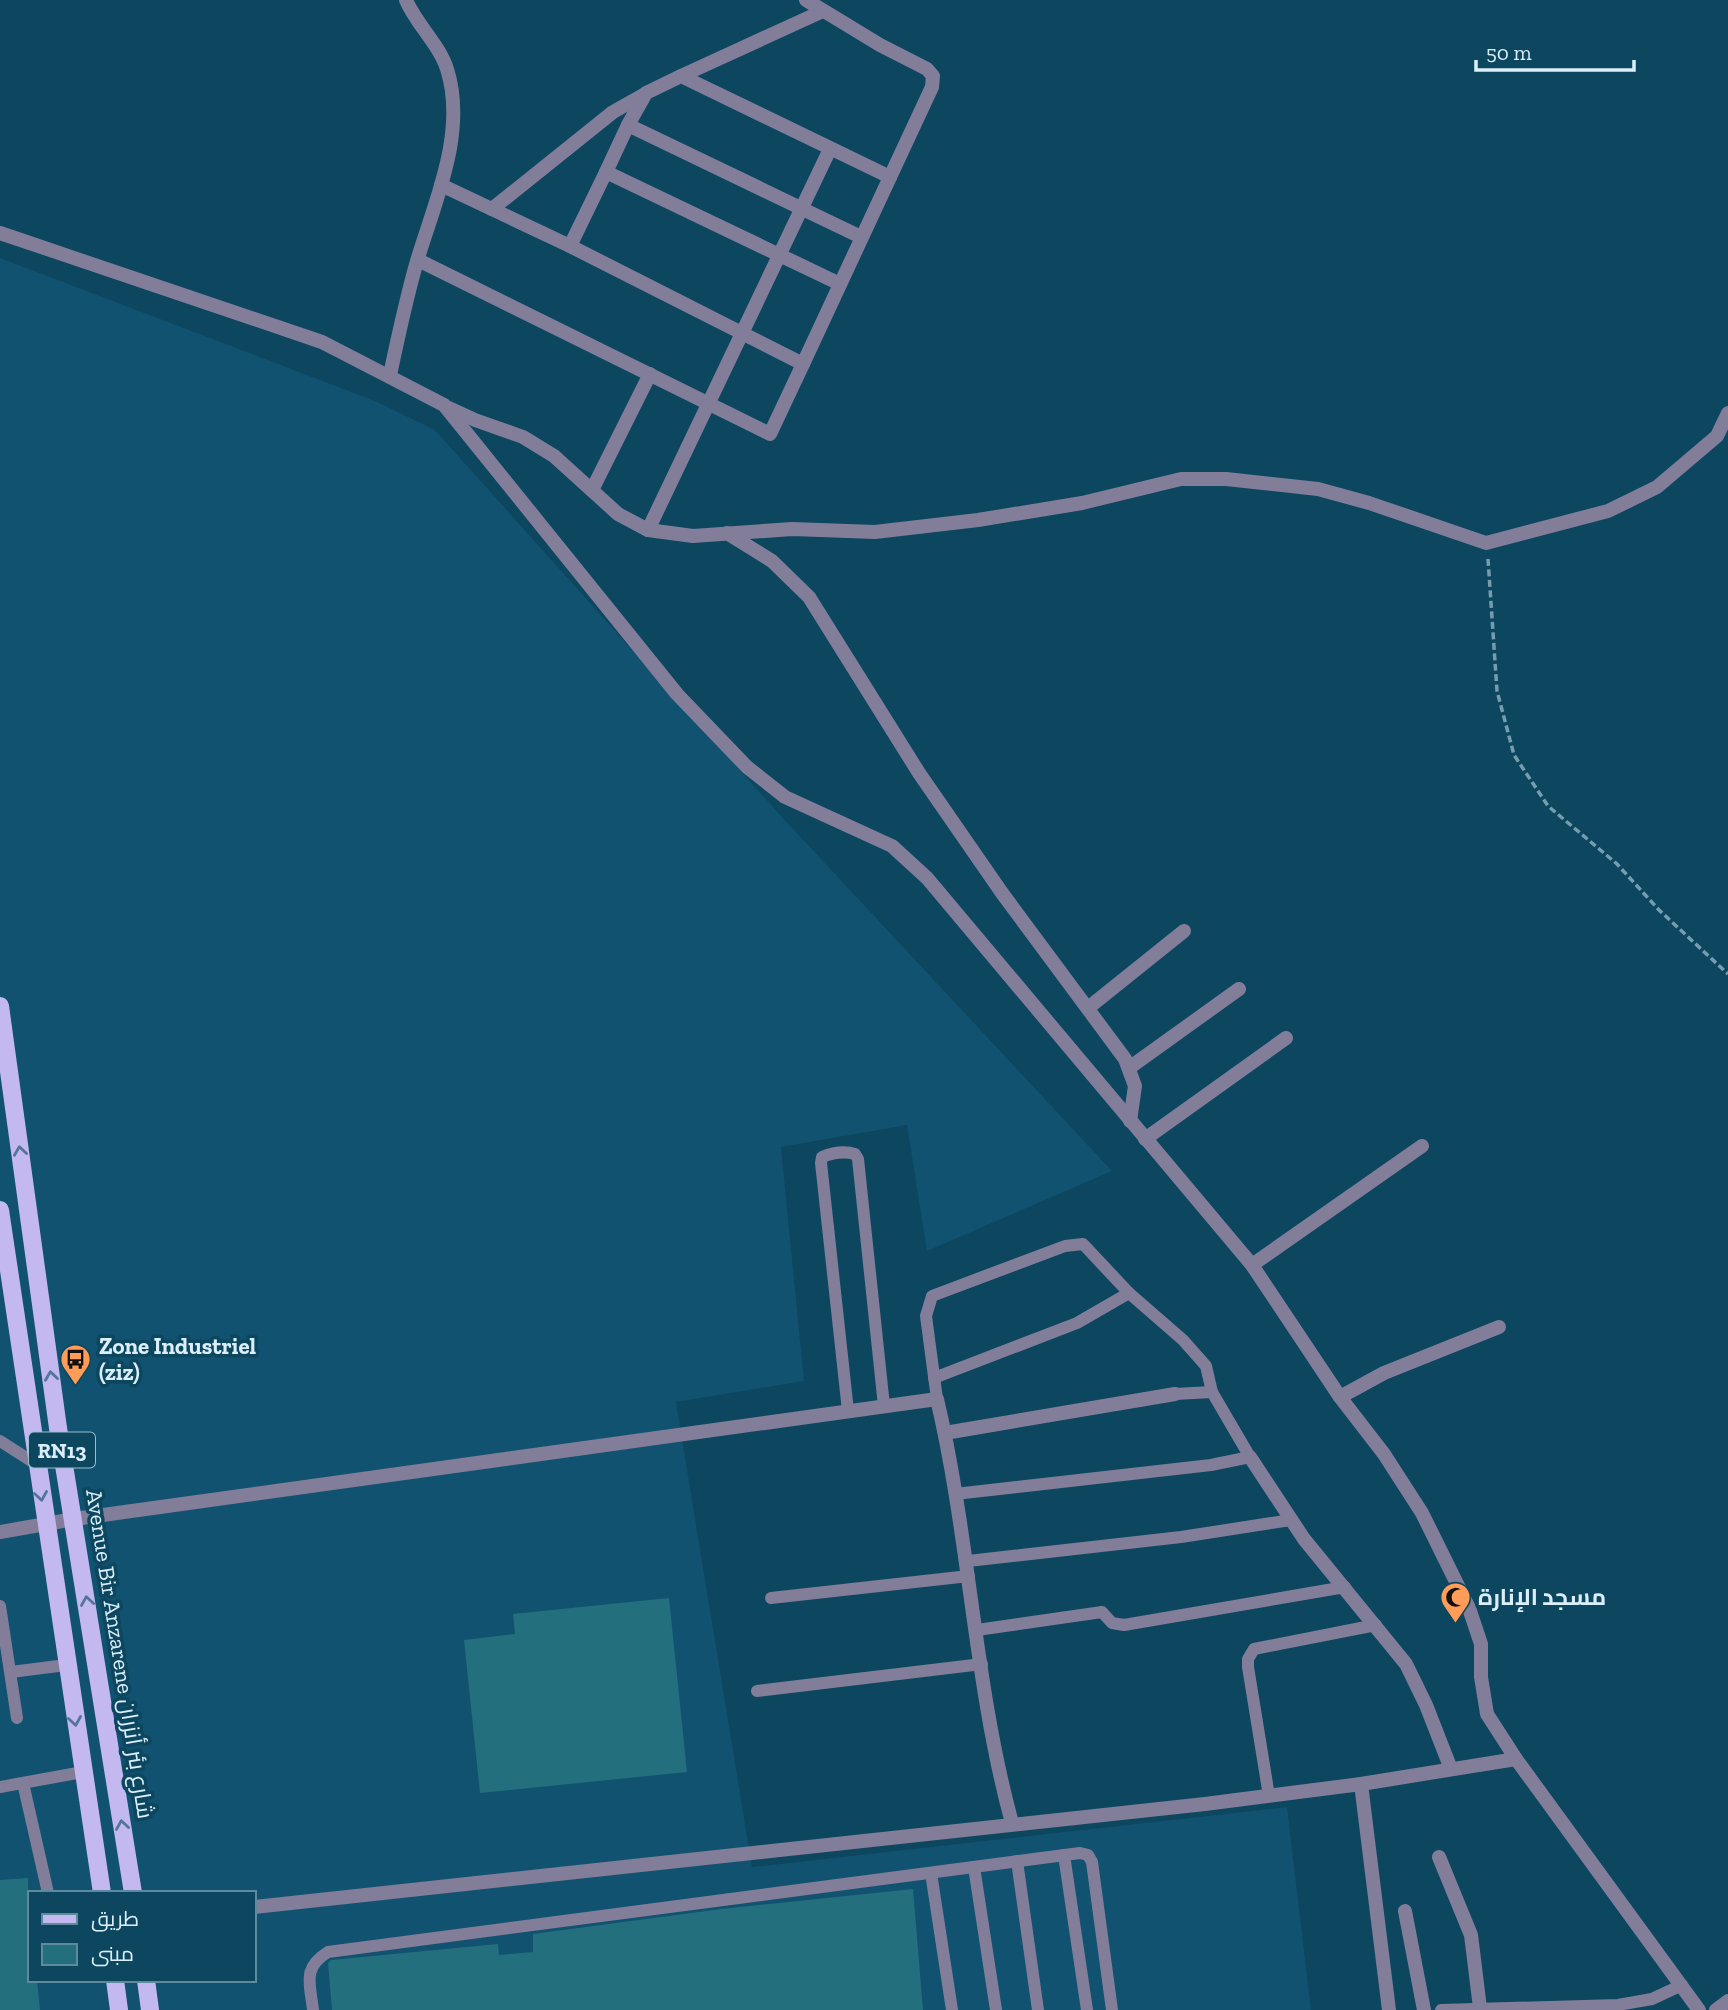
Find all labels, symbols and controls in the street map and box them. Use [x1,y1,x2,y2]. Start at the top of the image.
scale bar [1476,28,1634,72]
text: 50 m [1486,40,1532,65]
one-way arrow [13,1145,28,1156]
place label: Zone Industriel (ziz) [99,1332,257,1386]
bus stop icon: Zone Industriel (ziz) [59,1342,93,1386]
one-way arrow [44,1370,59,1382]
road number: RN13 [29,1432,95,1468]
street label: Avenue Bir Anzarene شارع بئر أنزران [78,1487,161,1821]
one-way arrow [33,1490,48,1502]
mosque icon: مسجد الإنارة [1438,1580,1472,1624]
place label: مسجد الإنارة [1478,1583,1606,1612]
one-way arrow [80,1595,95,1607]
one-way arrow [67,1715,82,1727]
one-way arrow [115,1819,130,1831]
legend [28,1891,256,1982]
text: طريق [91,1906,139,1932]
text: مبنى [91,1941,134,1967]

